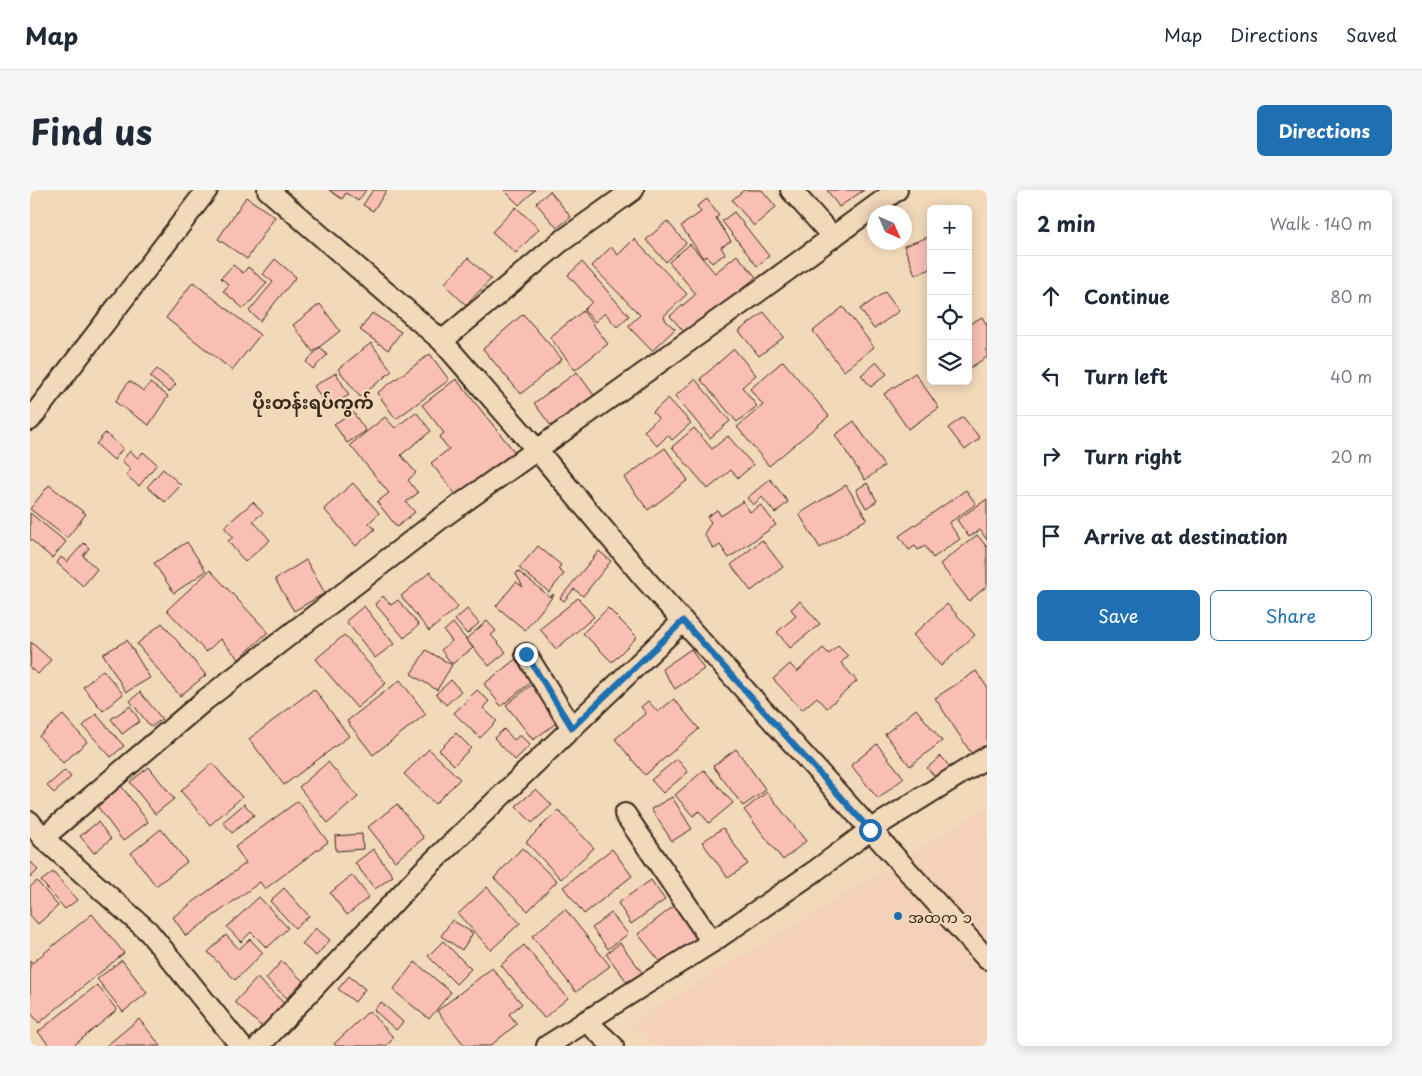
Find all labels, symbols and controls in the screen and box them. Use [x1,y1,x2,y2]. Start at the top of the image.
text: Map [25,17,78,53]
text: Map [1164,21,1202,48]
text: Directions [1230,21,1318,48]
text: Saved [1346,21,1397,48]
text: Find us [30,104,152,157]
button: Directions [1257,105,1392,156]
north arrow [867,205,912,250]
map controls [927,205,972,385]
button: + [927,205,972,250]
text: 2 min [1037,207,1096,239]
text: Walk · 140 m [1270,211,1372,235]
button: − [927,250,972,295]
icon: ahead [1037,282,1065,310]
text: Continue [1084,282,1170,310]
text: 80 m [1330,284,1372,308]
button: locate [927,295,972,340]
button: layers [927,340,972,385]
icon: left [1037,362,1065,390]
text: Turn left [1084,362,1168,390]
text: 40 m [1330,364,1372,388]
district label: ပိုးတန်းရပ်ကွက် [252,388,374,417]
icon: right [1037,442,1065,470]
text: Turn right [1084,442,1182,470]
text: 20 m [1331,444,1372,468]
icon: arrive [1037,522,1065,550]
text: Arrive at destination [1084,522,1288,550]
button: Save [1037,590,1200,641]
button: Share [1210,590,1372,641]
route end [515,643,538,666]
route start [859,819,882,842]
place label: အထက ၁ [908,905,972,928]
marker: အထက ၁ [892,910,904,922]

